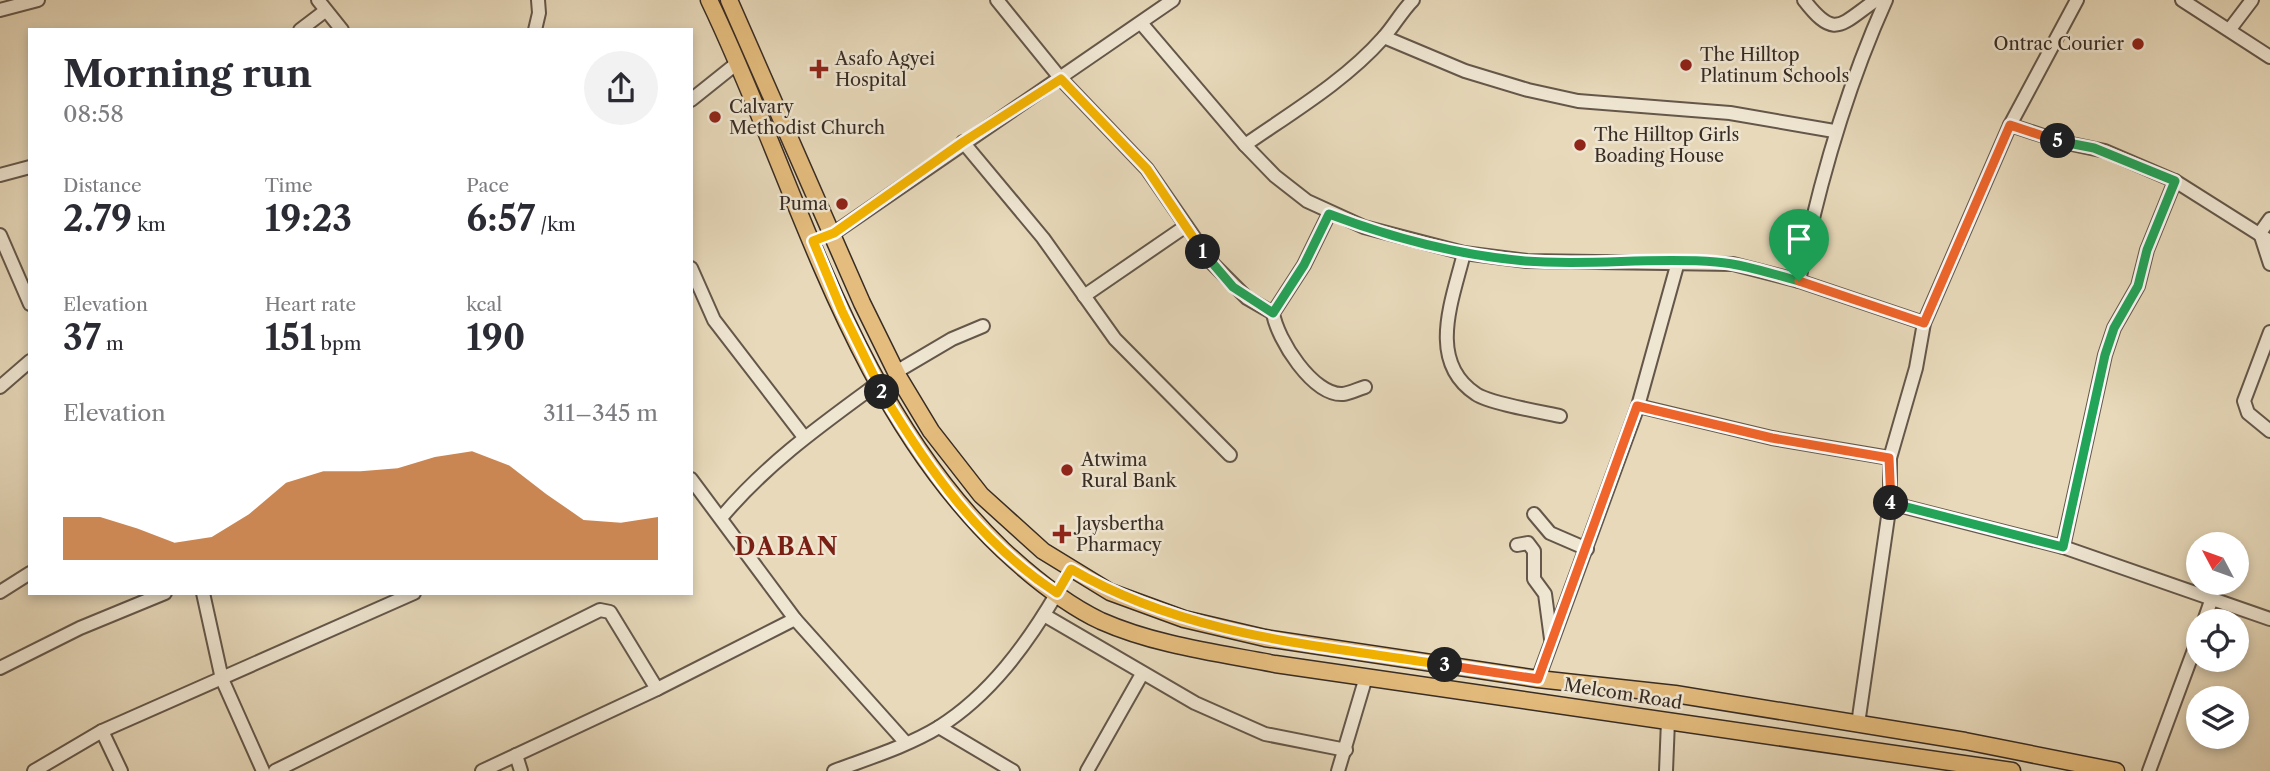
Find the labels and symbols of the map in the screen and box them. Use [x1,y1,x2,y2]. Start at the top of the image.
place label: Ontrac Courier [1993,33,2124,55]
marker: Ontrac Courier [2130,36,2146,52]
place label: The Hilltop Platinum Schools [1700,44,1849,87]
place label: Asafo Agyei Hospital [834,48,935,91]
marker: The Hilltop Platinum Schools [1678,57,1694,73]
marker: Asafo Agyei Hospital [809,59,829,79]
place label: Calvary Methodist Church [729,96,885,139]
marker: Calvary Methodist Church [707,109,723,125]
place label: The Hilltop Girls Boading House [1594,124,1739,167]
pin: 5 [2040,124,2076,158]
marker: The Hilltop Girls Boading House [1572,137,1588,153]
place label: Puma [779,193,829,215]
marker: Puma [834,196,850,212]
pin [1769,209,1829,281]
pin: 1 [1186,234,1220,270]
pin: 2 [864,374,900,410]
place label: Atwima Rural Bank [1080,449,1178,492]
marker: Atwima Rural Bank [1059,462,1075,478]
pin: 4 [1874,486,1909,520]
place label: Jaysbertha Pharmacy [1073,513,1165,556]
marker: Jaysbertha Pharmacy [1054,526,1070,542]
district label: DABAN [734,532,840,561]
north arrow [2186,532,2249,595]
pin: 3 [1428,648,1462,682]
street label: Melcom Road [1562,674,1684,714]

